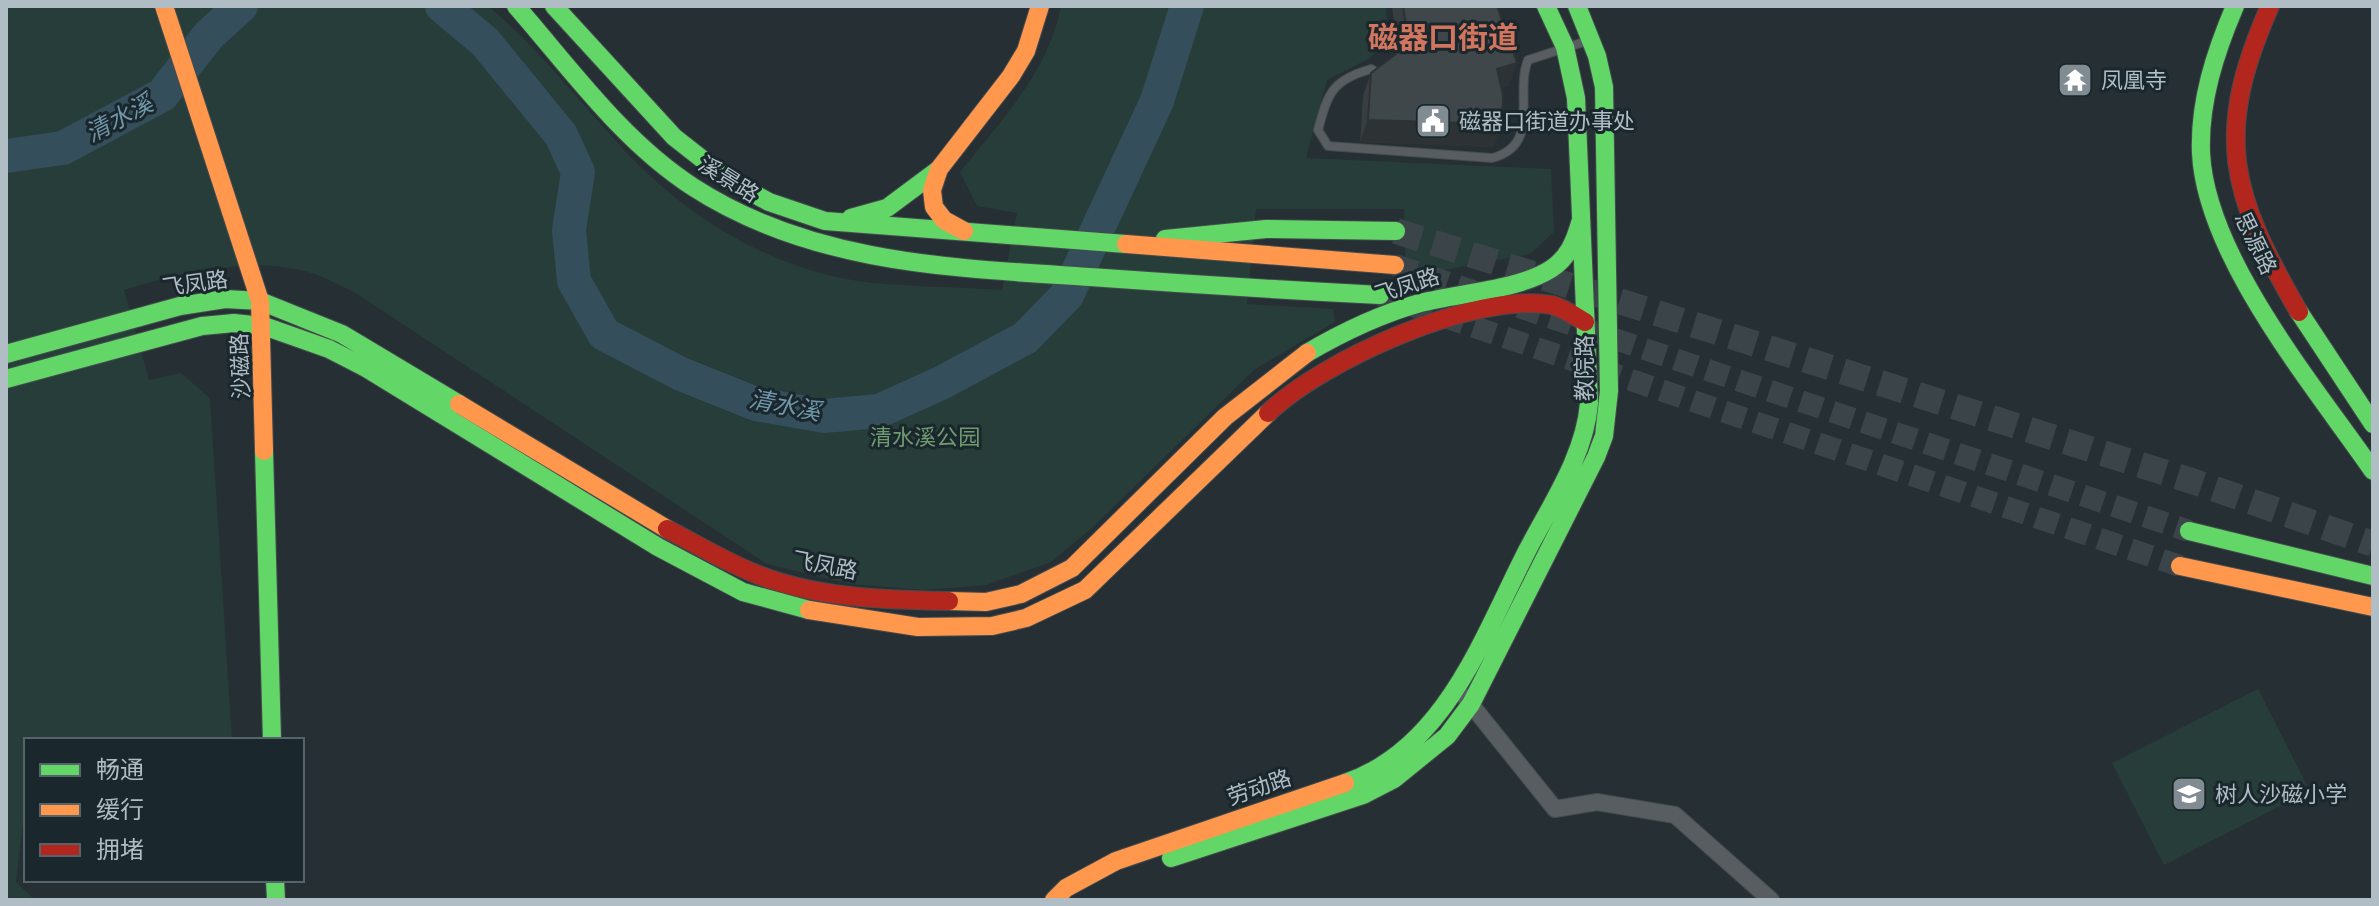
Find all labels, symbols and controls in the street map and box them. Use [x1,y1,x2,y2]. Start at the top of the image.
district label: 磁器口街道 [1368,20,1518,55]
temple icon: 凤凰寺 [2056,61,2094,99]
place label: 凤凰寺 [2101,67,2167,93]
water label: 清水溪 [80,87,160,148]
public building icon: 磁器口街道办事处 [1414,102,1452,140]
place label: 磁器口街道办事处 [1459,108,1635,134]
street label: 溪景路 [694,150,764,208]
street label: 思源路 [2230,208,2282,278]
street label: 飞凤路 [1372,262,1442,308]
street label: 飞凤路 [161,266,229,300]
street label: 沙磁路 [226,333,254,399]
street label: 教院路 [1571,335,1597,401]
water label: 清水溪 [747,384,826,427]
park label: 清水溪公园 [870,424,980,450]
street label: 飞凤路 [790,546,860,584]
legend [24,738,304,882]
text: 畅通 [96,755,144,784]
street label: 劳动路 [1224,764,1294,810]
school or university icon: 树人沙磁小学 [2170,775,2208,813]
place label: 树人沙磁小学 [2215,781,2347,807]
text: 缓行 [96,795,144,824]
text: 拥堵 [96,835,144,864]

